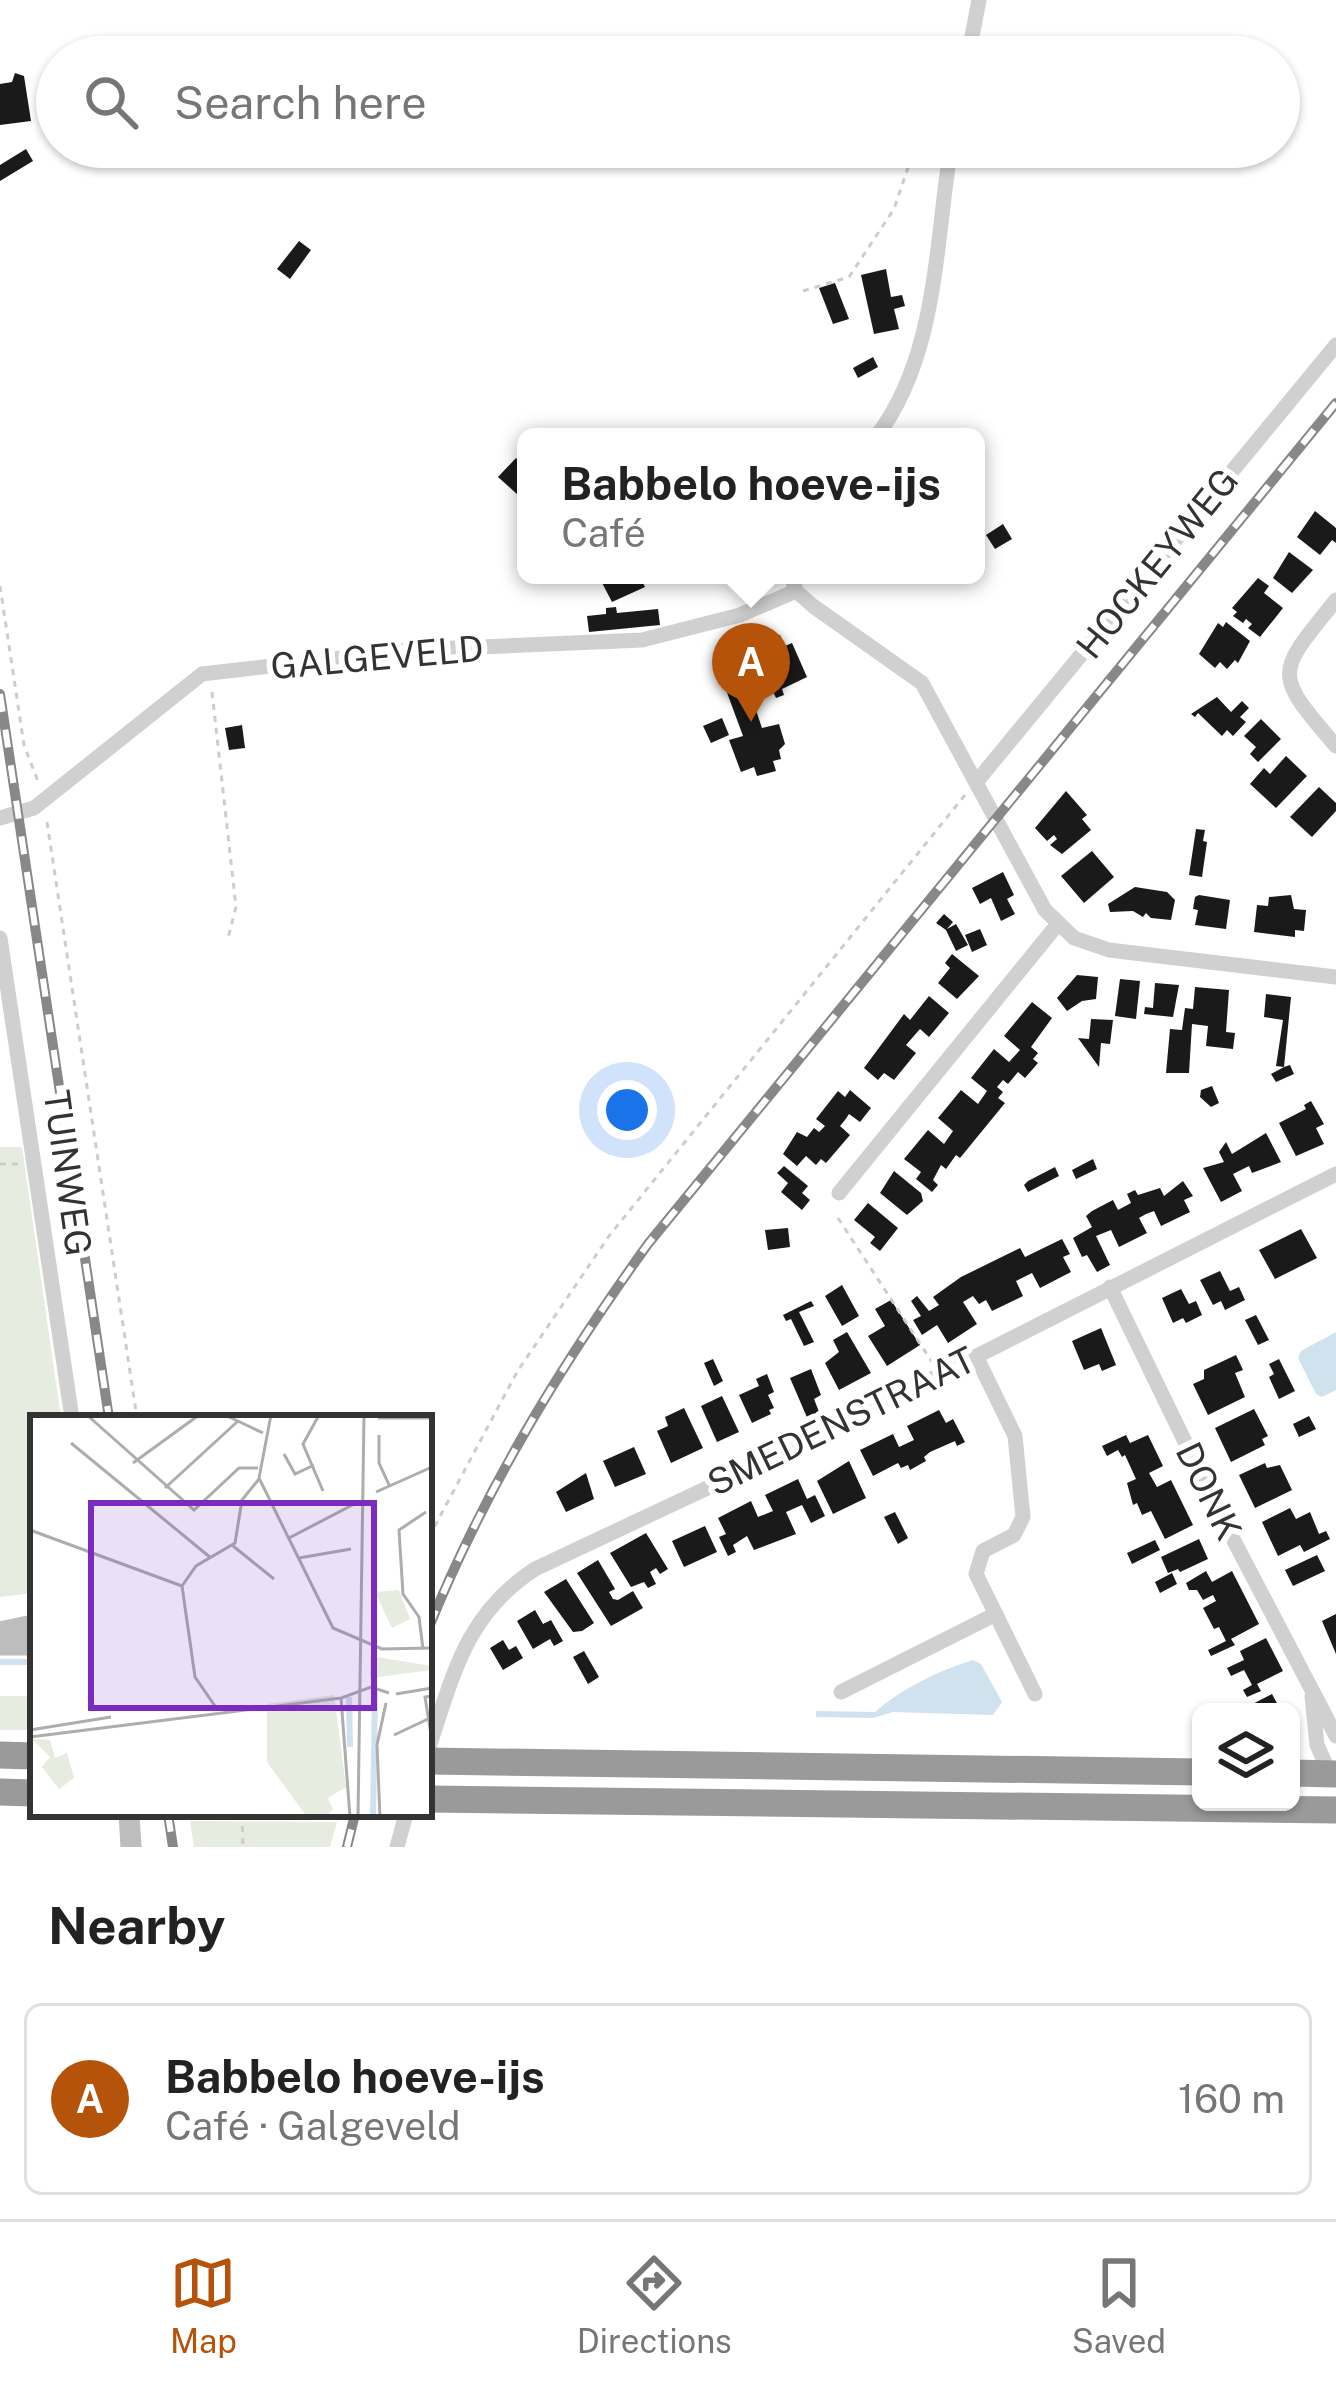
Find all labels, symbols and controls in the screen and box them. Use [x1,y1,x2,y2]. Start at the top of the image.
search box [36,36,1300,168]
icon: search [78,69,144,135]
text: Search here [174,76,427,129]
popup [517,428,985,584]
text: Babbelo hoeve-ijs [561,457,941,510]
street label: HOCKEYWEG [1068,460,1246,666]
text: Café [561,510,646,556]
pin: A [712,623,790,722]
street label: GALGEVELD [269,627,485,687]
your location [597,1080,657,1140]
street label: TUINWEG [36,1087,100,1259]
street label: SMEDENSTRAAT [701,1338,981,1504]
inset map [30,1415,432,1817]
street label: DONK [1168,1435,1250,1547]
map controls [1192,1703,1300,1811]
button: layers [1192,1703,1300,1811]
text: Nearby [48,1896,225,1955]
text: Babbelo hoeve-ijs [165,2050,545,2103]
text: A [76,2076,104,2122]
text: 160 m [1178,2076,1285,2122]
text: Café · Galgeveld [165,2103,460,2149]
tab: Map [170,2250,237,2360]
tab: Directions [577,2250,732,2360]
tab: Saved [1072,2250,1166,2360]

